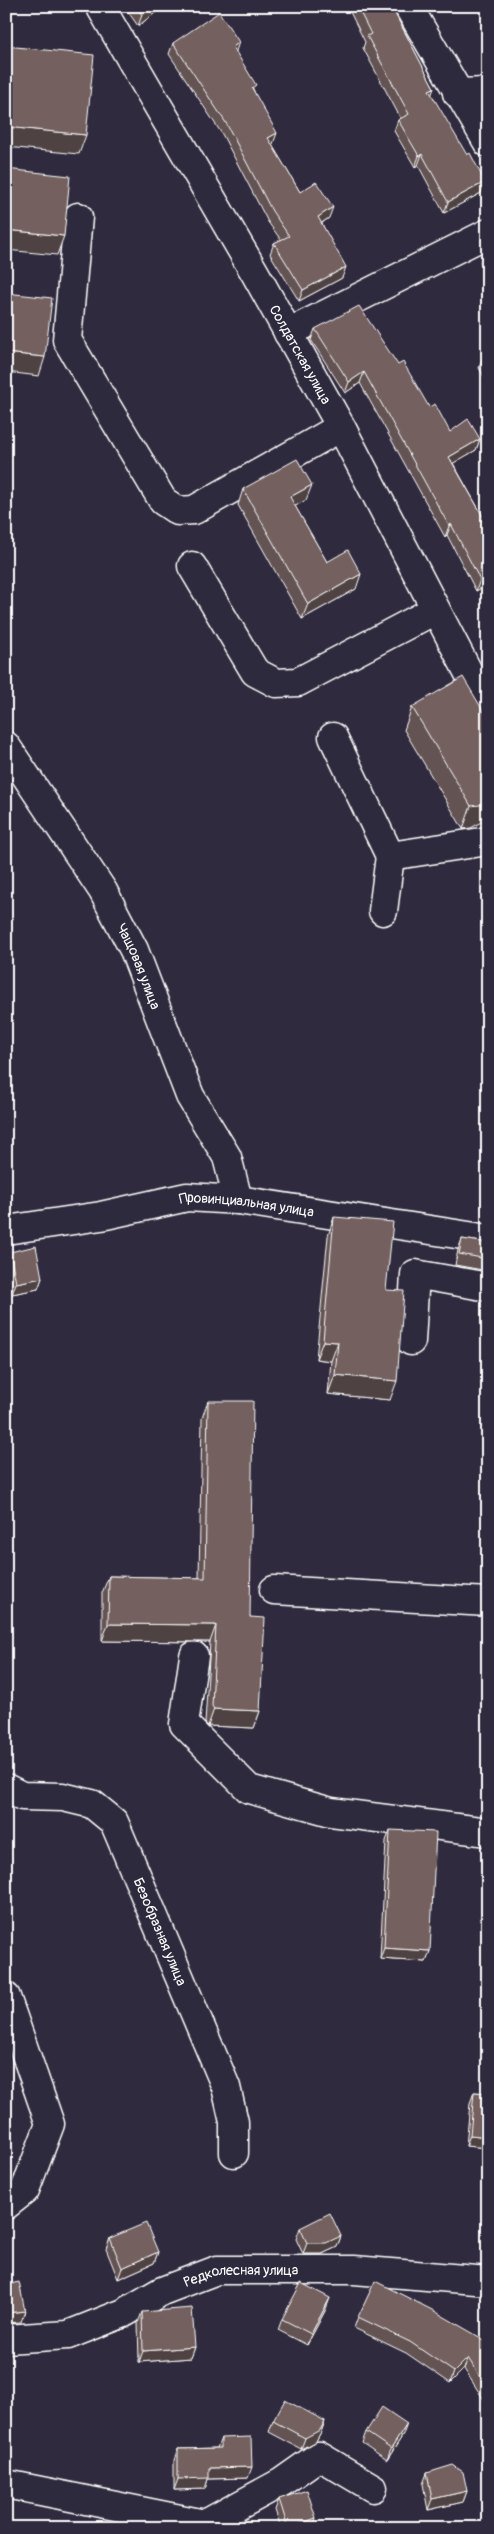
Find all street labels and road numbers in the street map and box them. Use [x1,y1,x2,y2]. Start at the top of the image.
street label: Солдатская улица [266,302,334,407]
street label: Чащовая улица [113,921,164,1012]
street label: Провинциальная улица [177,1189,315,1221]
street label: Безобразная улица [129,1875,190,1988]
street label: Редколесная улица [181,2262,298,2291]

